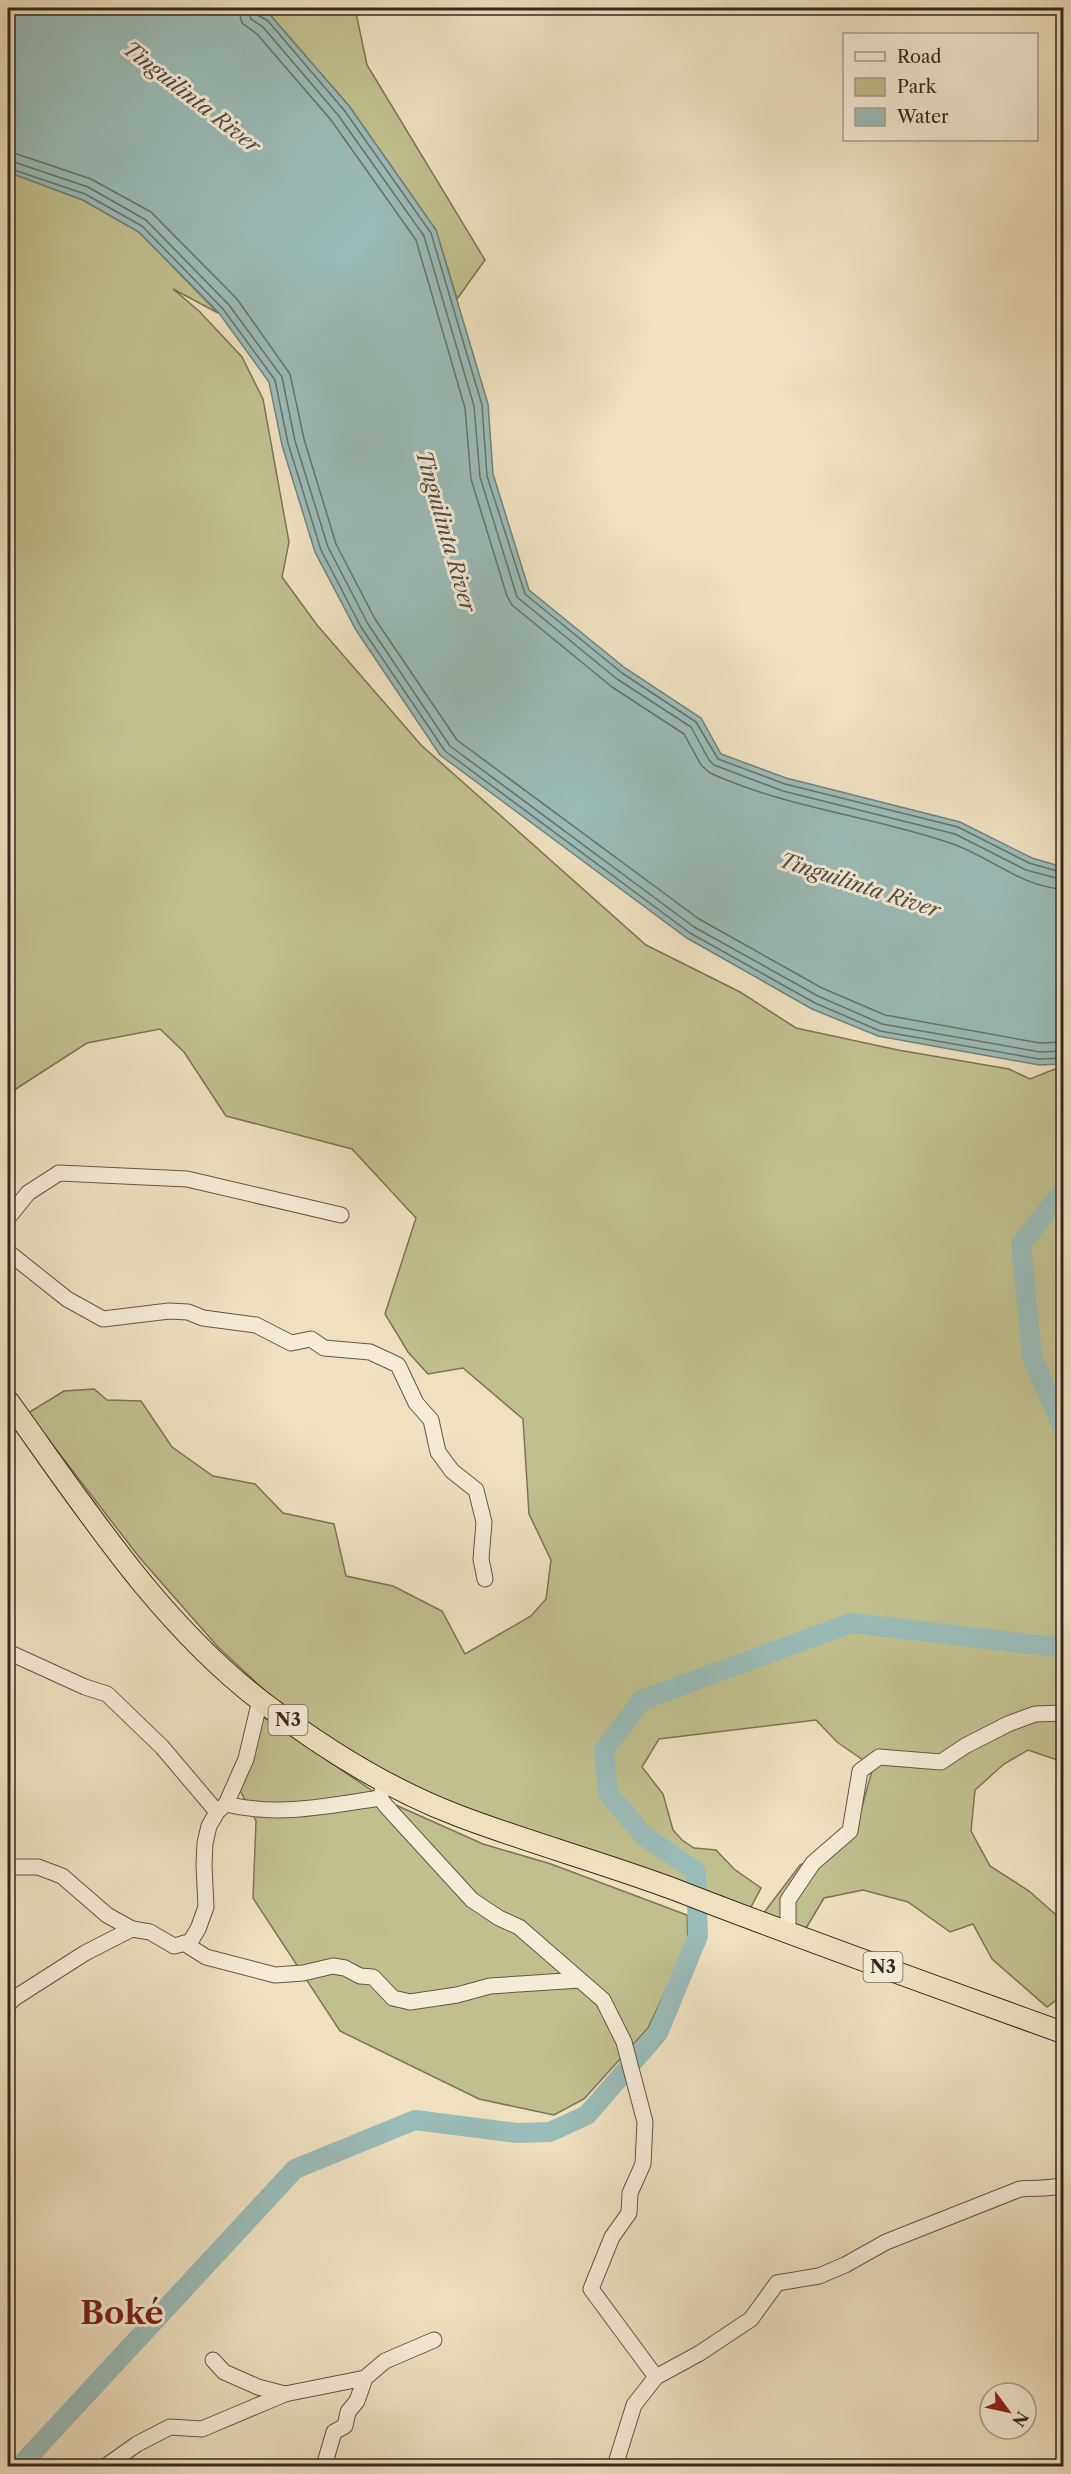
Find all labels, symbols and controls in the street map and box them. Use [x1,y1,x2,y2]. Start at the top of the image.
legend [843,33,1038,141]
water label: Tinguilinta River [118,36,267,159]
text: Road [897,46,942,68]
text: Park [897,76,938,98]
text: Water [896,106,949,128]
water label: Tinguilinta River [411,447,481,616]
water label: Tinguilinta River [777,847,945,923]
road number: N3 [268,1705,308,1735]
road number: N3 [864,1952,902,1982]
district label: Boké [80,2293,164,2332]
north arrow [978,2381,1038,2441]
text: N [1008,2408,1033,2431]

